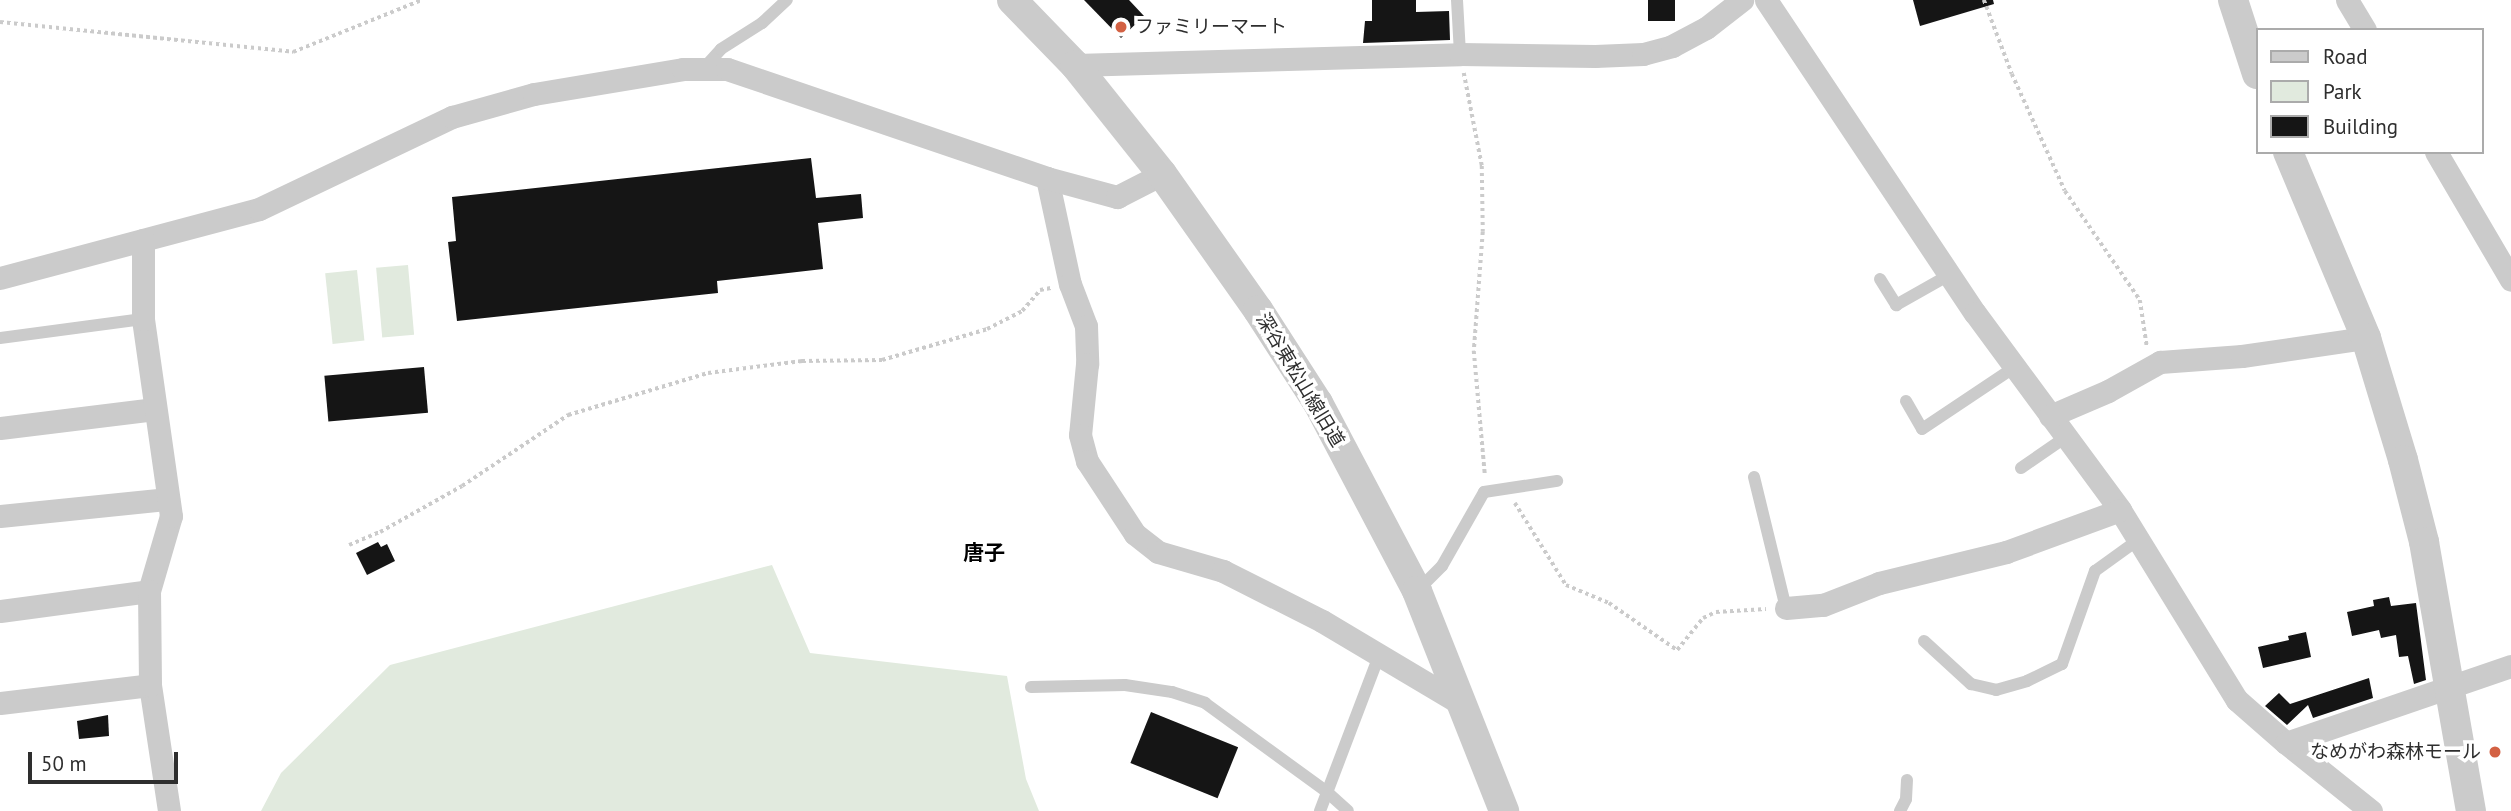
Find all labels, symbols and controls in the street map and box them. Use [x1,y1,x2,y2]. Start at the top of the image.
place label: ファミリーマート [1135,16,1287,38]
marker: ファミリーマート [1113,19,1129,35]
legend [2256,28,2483,154]
text: Road [2323,43,2367,70]
text: Park [2323,78,2362,105]
text: Building [2323,113,2398,140]
street label: 深谷東松山線旧道 [1251,309,1349,451]
district label: 唐子 [963,540,1005,566]
scale bar [32,738,182,782]
place label: なめがわ森林モール [2310,741,2481,763]
marker: なめがわ森林モール [2487,744,2503,760]
text: 50 m [41,750,87,777]

